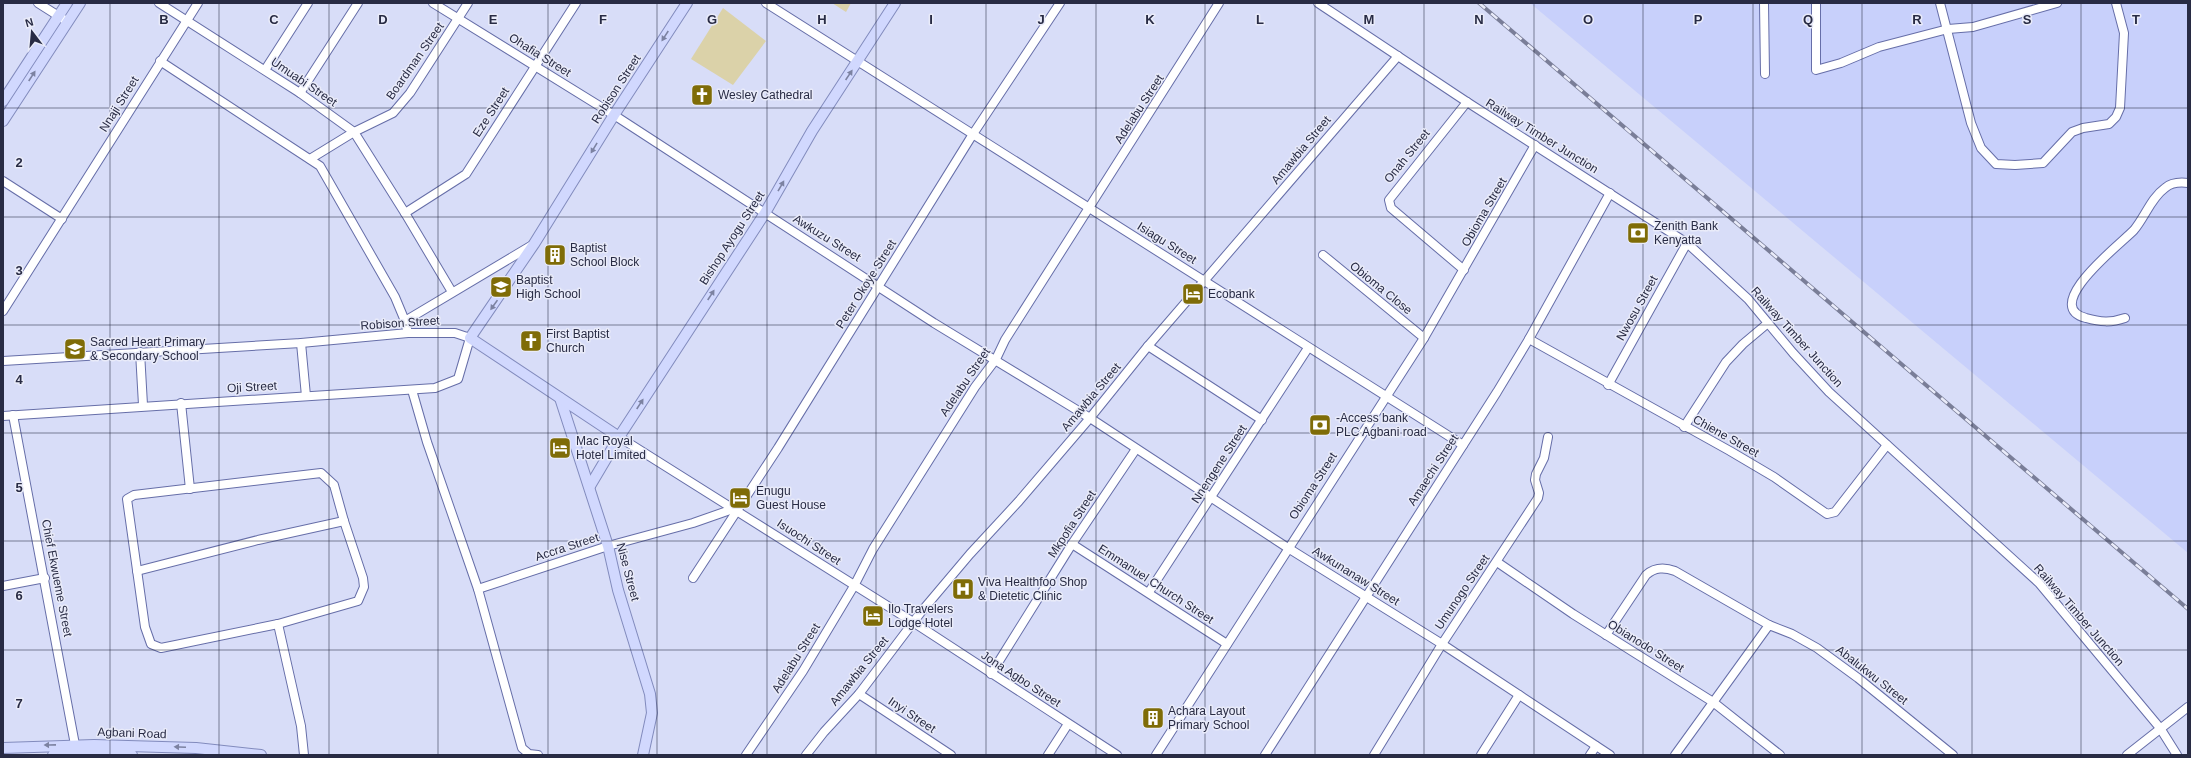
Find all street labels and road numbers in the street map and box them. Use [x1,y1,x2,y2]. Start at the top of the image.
street label: Boardman Street [383,19,447,102]
street label: Ohafia Street [506,30,574,80]
street label: Robison Street [589,51,644,126]
street label: Umuabi Street [268,55,340,110]
street label: Adelabu Street [1112,71,1167,146]
street label: Nnaji Street [96,73,142,134]
street label: Eze Street [470,84,512,139]
street label: Railway Timber Junction [1483,96,1601,176]
street label: Amawbia Street [1268,113,1334,187]
street label: Onah Street [1381,126,1433,186]
street label: Obioma Street [1459,174,1510,249]
street label: Bishop Ayogu Street [697,188,768,287]
street label: Awkuzu Street [791,212,864,265]
street label: Isiagu Street [1135,219,1200,267]
street label: Peter Okoye Street [833,236,899,331]
street label: Obioma Close [1347,259,1415,318]
street label: Nwosu Street [1613,273,1661,343]
street label: Railway Timber Junction [1748,284,1846,390]
street label: Robison Street [360,313,441,333]
street label: Adelabu Street [937,345,993,419]
street label: Amawbia Street [1058,360,1124,434]
street label: Oji Street [227,379,278,395]
street label: Chiene Street [1691,412,1762,460]
street label: Nnengene Street [1188,422,1250,506]
street label: Amaechi Street [1405,431,1462,508]
street label: Obioma Street [1286,449,1340,522]
street label: Mkpofia Street [1045,487,1099,560]
street label: Isuochi Street [774,516,844,568]
street label: Chief Ekwueme Street [39,518,75,639]
street label: Accra Street [533,530,601,564]
street label: Emmanuel Church Street [1096,541,1217,627]
street label: Nise Street [614,542,643,603]
street label: Awkunanaw Street [1310,544,1403,609]
street label: Umunogo Street [1432,551,1493,632]
street label: Railway Timber Junction [2031,561,2127,669]
street label: Obianodo Street [1605,617,1687,675]
street label: Adelabu Street [769,620,823,695]
street label: Amawbia Street [827,633,892,708]
street label: Abalukwu Street [1833,643,1911,708]
street label: Jona Agbo Street [979,648,1064,710]
street label: Inyi Street [886,694,939,736]
street label: Agbani Road [97,725,167,741]

